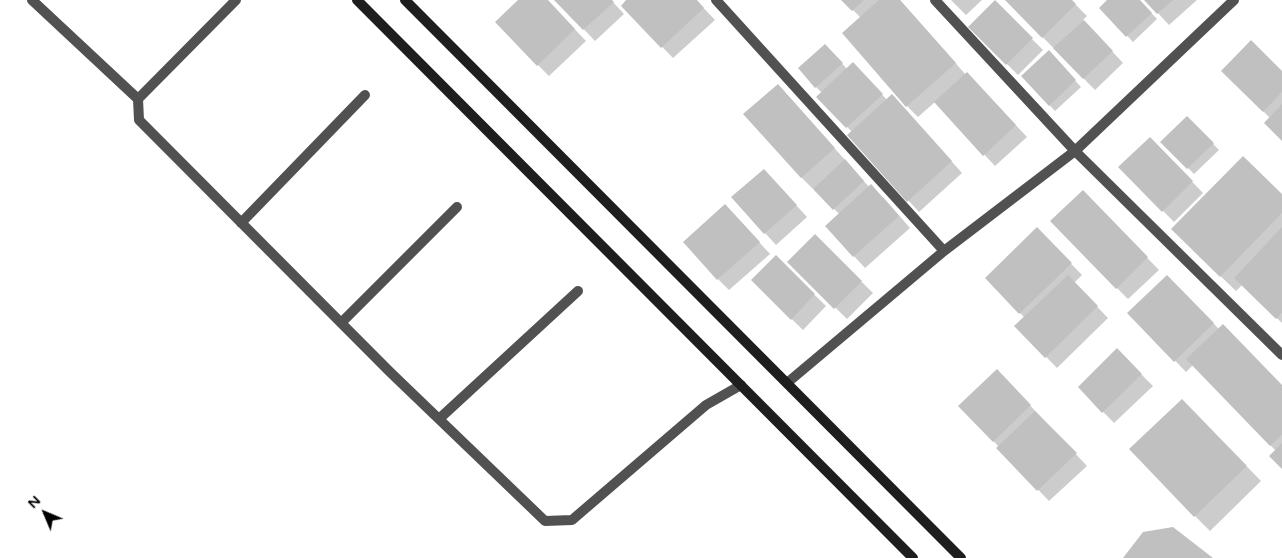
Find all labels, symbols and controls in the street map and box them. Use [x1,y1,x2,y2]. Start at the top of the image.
north arrow [20,488,70,538]
text: N [24,492,44,512]

